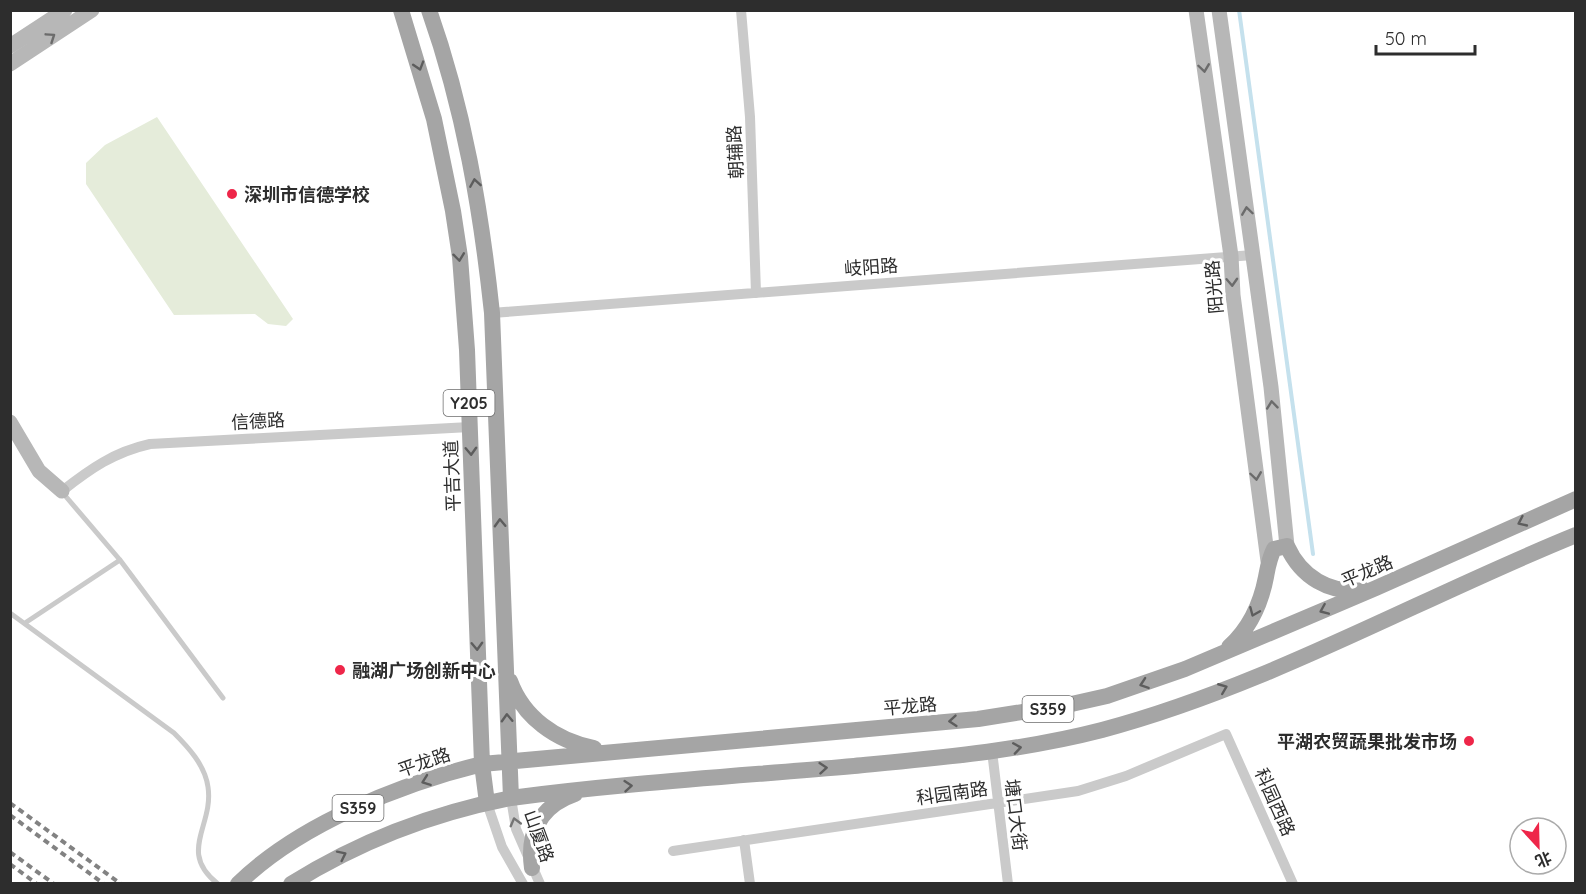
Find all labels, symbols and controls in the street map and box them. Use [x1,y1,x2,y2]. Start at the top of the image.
scale bar [1376,18,1475,56]
text: 50 m [1385,27,1427,50]
one-way arrow [44,33,55,44]
one-way arrow [412,60,424,71]
one-way arrow [1198,64,1210,73]
street label: 朝辅路 [722,124,748,180]
one-way arrow [469,178,481,187]
place label: 深圳市信德学校 [244,183,370,206]
marker: 深圳市信德学校 [225,187,239,201]
one-way arrow [1241,207,1253,216]
one-way arrow [452,252,465,261]
street label: 岐阳路 [843,254,899,280]
street label: 阳光路 [1200,259,1228,315]
one-way arrow [1226,278,1239,287]
road number: Y205 [444,390,494,416]
one-way arrow [1267,400,1279,409]
street label: 信德路 [230,408,286,434]
street label: 平吉大道 [439,440,465,512]
one-way arrow [464,447,477,456]
one-way arrow [1249,471,1261,481]
one-way arrow [1517,515,1528,527]
one-way arrow [494,519,507,528]
street label: 平龙路 [1338,550,1396,592]
one-way arrow [1320,603,1331,615]
one-way arrow [1249,605,1261,616]
one-way arrow [471,642,484,651]
place label: 融湖广场创新中心 [352,659,496,682]
marker: 融湖广场创新中心 [333,663,347,677]
one-way arrow [1139,676,1150,689]
one-way arrow [1218,682,1228,695]
street label: 平龙路 [882,692,938,720]
road number: S359 [1022,696,1074,722]
one-way arrow [501,714,514,723]
one-way arrow [949,715,958,728]
place label: 平湖农贸蔬果批发市场 [1277,730,1457,753]
marker: 平湖农贸蔬果批发市场 [1462,734,1476,748]
street label: 平龙路 [395,742,453,782]
one-way arrow [1012,742,1021,754]
one-way arrow [818,762,827,775]
street label: 科园西路 [1250,764,1300,840]
one-way arrow [421,773,432,786]
street label: 科园南路 [915,777,989,809]
street label: 塘口大街 [1000,778,1032,852]
one-way arrow [624,780,633,793]
road number: S359 [332,795,384,821]
street label: 山厦路 [519,807,559,865]
north arrow [1508,816,1568,876]
one-way arrow [510,817,522,828]
text: 北 [1532,848,1555,872]
one-way arrow [335,850,346,862]

